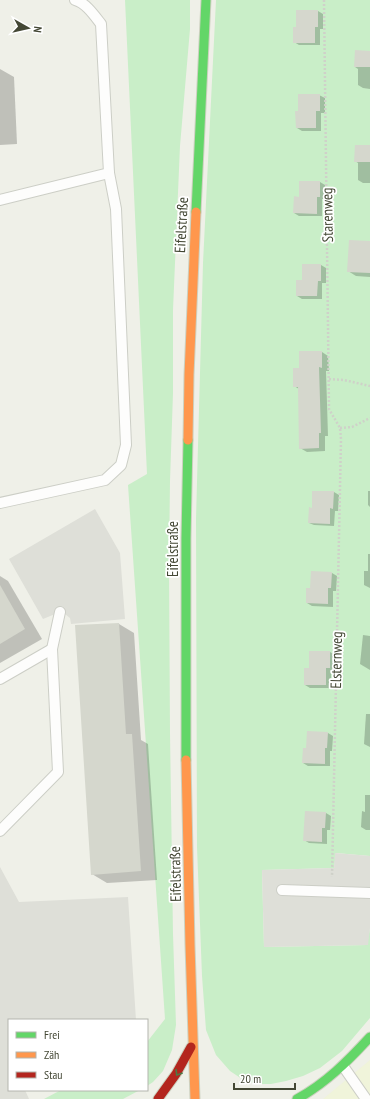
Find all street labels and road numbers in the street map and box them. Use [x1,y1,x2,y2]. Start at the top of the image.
street label: Starenweg [317,187,337,243]
street label: Eifelstraße [170,197,192,253]
street label: Eifelstraße [163,521,182,577]
street label: Elsternweg [326,631,346,689]
street label: Eifelstraße [165,846,185,902]

